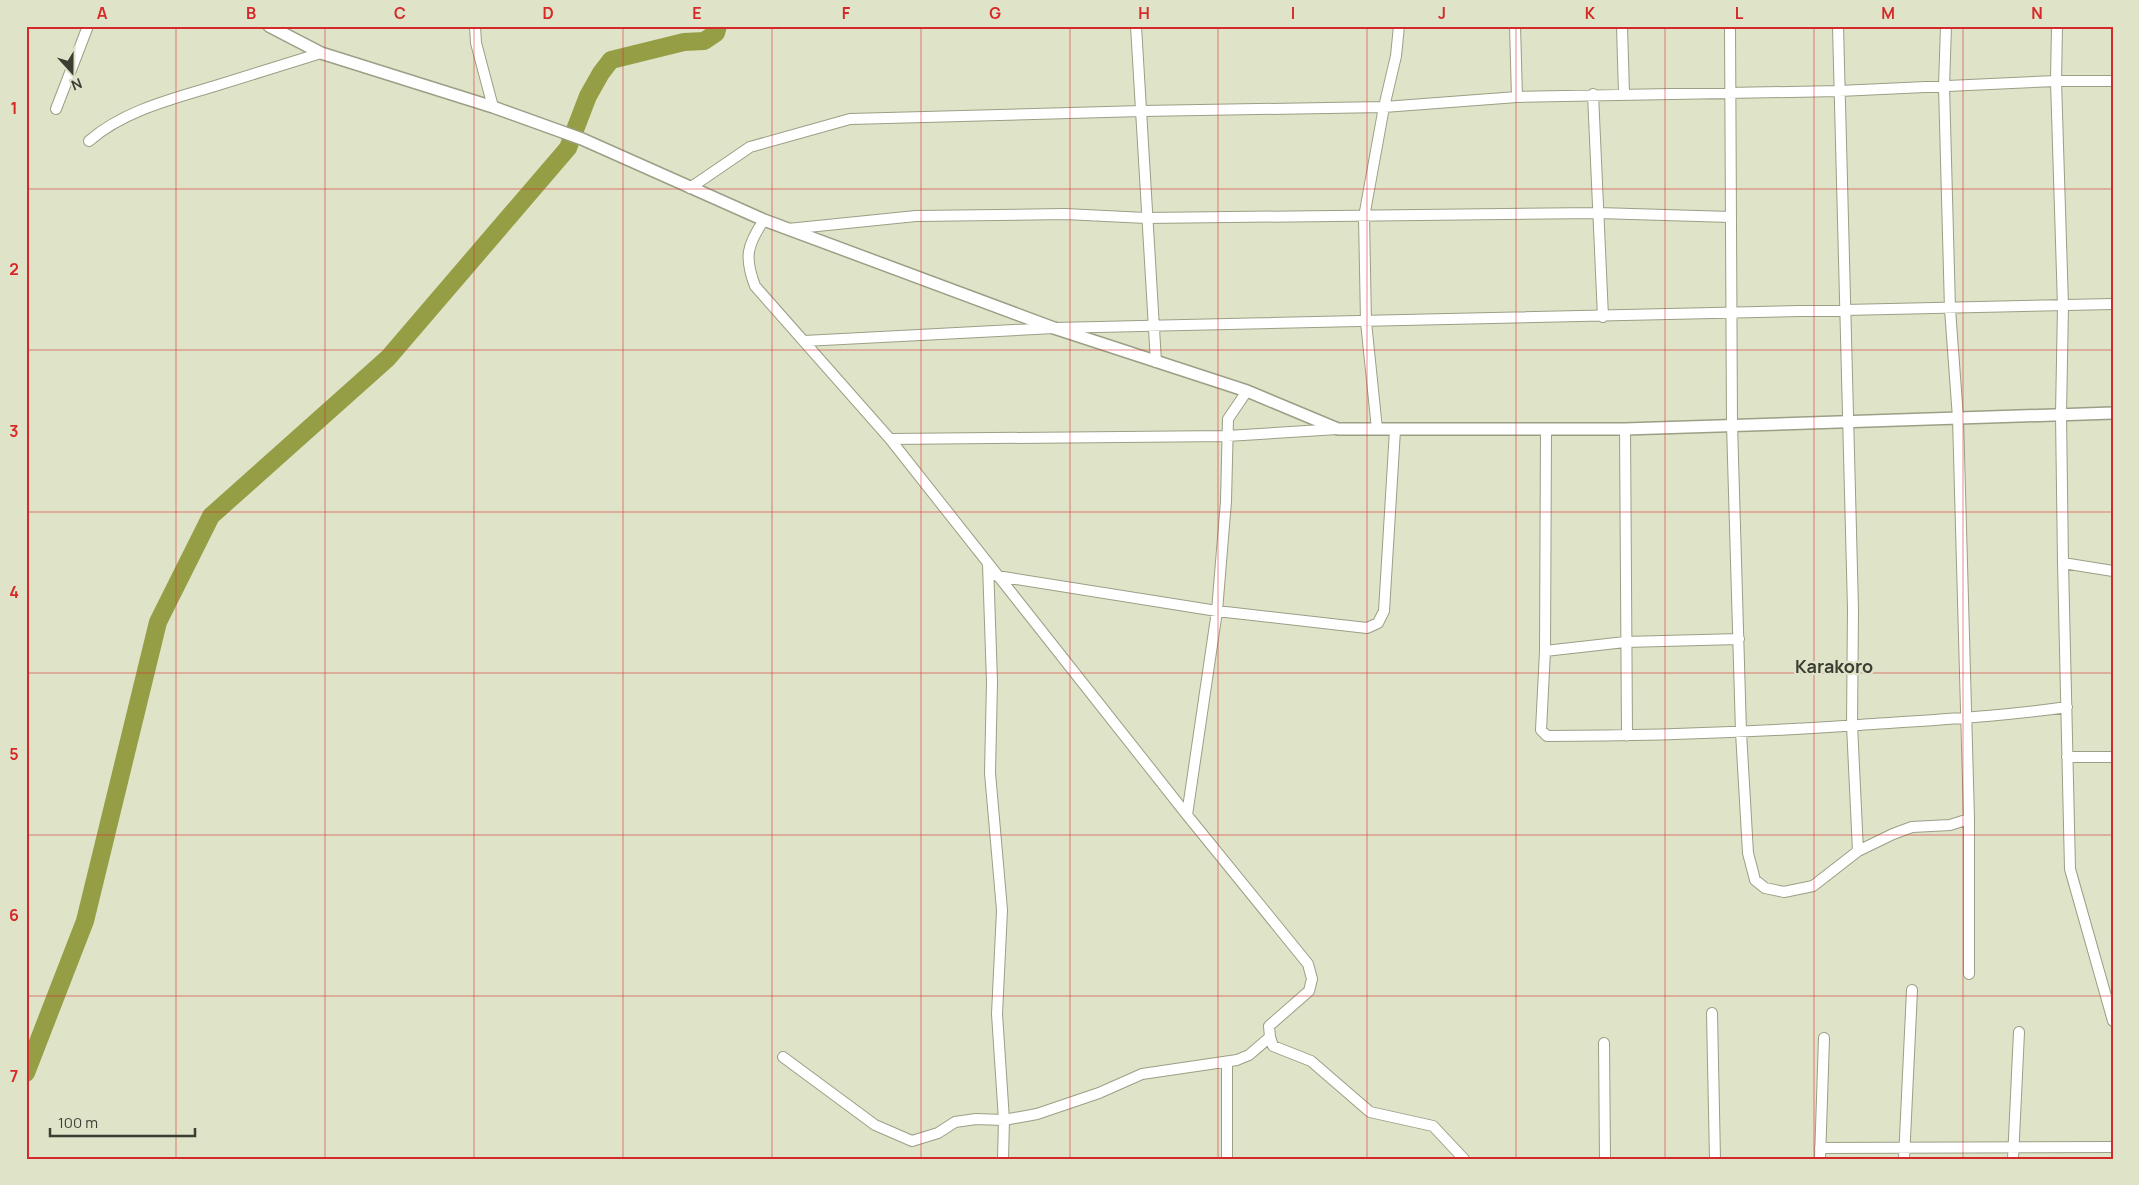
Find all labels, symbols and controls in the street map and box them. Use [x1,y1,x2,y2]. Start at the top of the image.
text: A [97,2,108,24]
text: B [246,2,256,24]
text: C [394,2,406,24]
text: D [542,2,554,24]
text: E [692,2,702,24]
text: F [842,2,851,24]
text: G [989,2,1001,24]
text: H [1138,2,1150,24]
text: I [1291,2,1295,24]
text: J [1438,2,1446,24]
text: K [1585,2,1596,24]
text: L [1735,2,1744,24]
text: M [1881,2,1895,24]
text: N [2031,2,2043,24]
north arrow [48,48,98,98]
text: N [69,74,85,95]
text: 1 [10,97,18,119]
text: 2 [9,258,19,280]
text: 3 [9,420,19,442]
text: 4 [9,581,19,603]
district label: Karakoro [1795,654,1873,678]
text: 5 [9,743,19,765]
text: 6 [9,904,19,926]
text: 7 [10,1065,18,1087]
scale bar [50,1105,195,1137]
text: 100 m [58,1112,98,1133]

